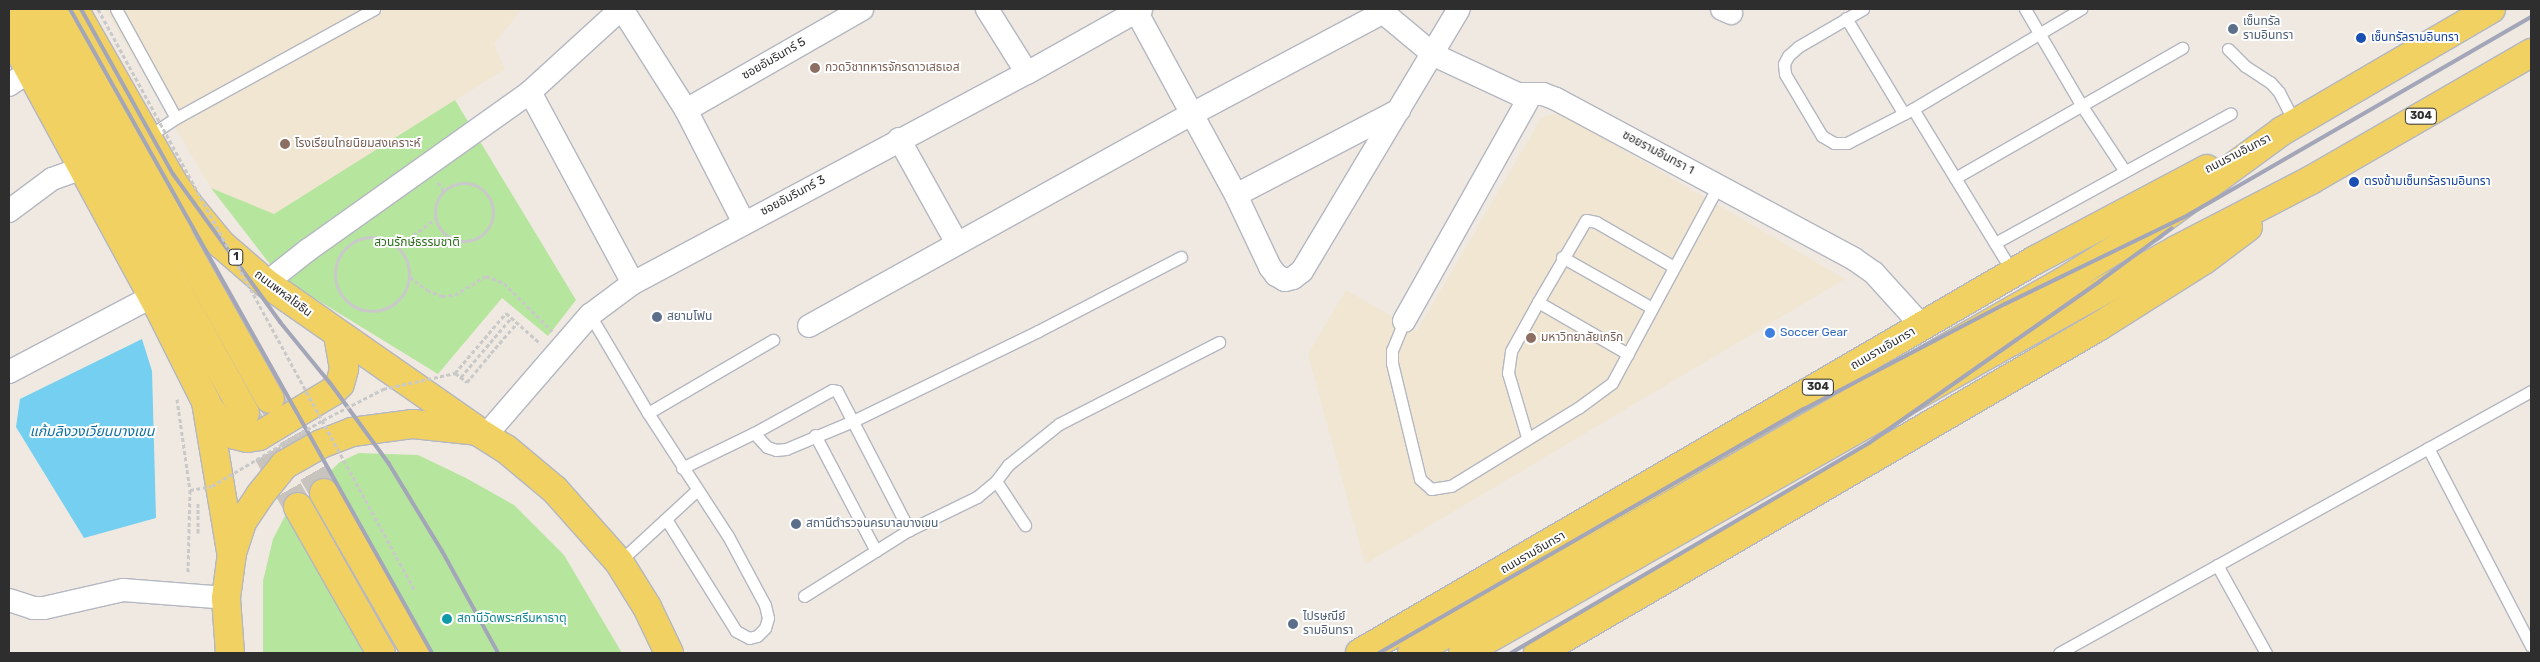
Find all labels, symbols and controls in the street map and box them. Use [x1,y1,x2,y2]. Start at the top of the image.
place label: เซ็นทรัล รามอินทรา [2243,15,2293,43]
marker: เซ็นทรัล รามอินทรา [2227,23,2239,35]
place label: เซ็นทรัลรามอินทรา [2371,31,2459,45]
marker: เซ็นทรัลรามอินทรา [2355,32,2367,44]
street label: ซอยอัมรินทร์ 5 [739,35,809,83]
place label: กวดวิชาทหารจักรดาวเสธเอส [825,61,960,75]
marker: กวดวิชาทหารจักรดาวเสธเอส [809,62,821,74]
road number: 304 [2405,108,2437,124]
street label: ซอยรามอินทรา 1 [1620,128,1696,178]
street label: ถนนรามอินทรา [2203,131,2273,177]
place label: โรงเรียนไทยนิยมสงเคราะห์ [295,137,420,151]
marker: โรงเรียนไทยนิยมสงเคราะห์ [279,138,291,150]
street label: ซอยอัมรินทร์ 3 [758,173,828,219]
place label: ตรงข้ามเซ็นทรัลรามอินทรา [2364,175,2491,189]
marker: ตรงข้ามเซ็นทรัลรามอินทรา [2348,176,2360,188]
park label: สวนรักษ์ธรรมชาติ [374,236,460,250]
road number: 1 [227,248,245,266]
street label: ถนนพหลโยธิน [251,268,315,320]
place label: สยามโฟน [667,310,712,324]
marker: สยามโฟน [651,311,663,323]
street label: ถนนรามอินทรา [1848,325,1918,373]
place label: Soccer Gear [1780,326,1848,340]
marker: Soccer Gear [1764,327,1776,339]
place label: มหาวิทยาลัยเกริก [1541,331,1623,345]
marker: มหาวิทยาลัยเกริก [1525,332,1537,344]
road number: 304 [1802,378,1834,396]
water label: แก้มลิงวงเวียนบางเขน [30,424,154,440]
place label: สถานีตำรวจนครบาลบางเขน [806,517,938,531]
marker: สถานีตำรวจนครบาลบางเขน [790,518,802,530]
street label: ถนนรามอินทรา [1498,529,1568,577]
place label: ไปรษณีย์ รามอินทรา [1303,610,1353,638]
place label: สถานีวัดพระศรีมหาธาตุ [457,612,567,626]
marker: สถานีวัดพระศรีมหาธาตุ [441,613,453,625]
marker: ไปรษณีย์ รามอินทรา [1287,618,1299,630]

